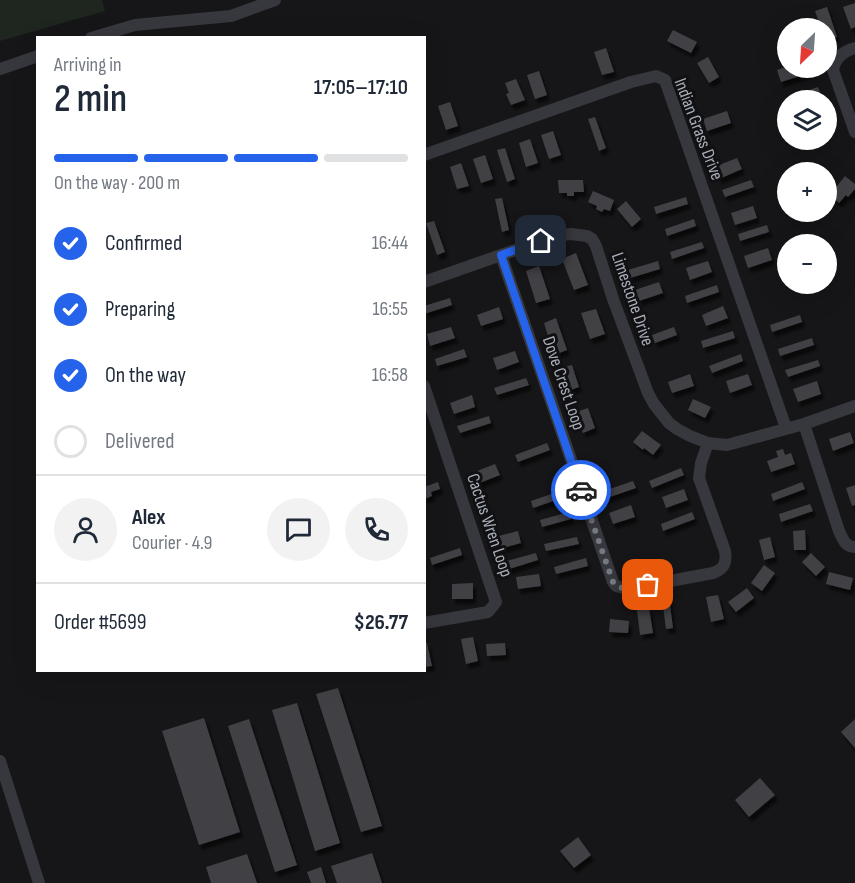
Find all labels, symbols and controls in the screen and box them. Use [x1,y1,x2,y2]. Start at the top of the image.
north arrow [777,18,837,78]
map controls [777,18,837,294]
text: Arriving in [54,53,122,77]
text: 17:05–17:10 [314,74,408,101]
street label: Indian Grass Drive [669,75,728,183]
text: 2 min [54,76,127,123]
button: layers [777,90,837,150]
button: + [777,162,837,222]
text: On the way · 200 m [54,171,180,195]
pin [515,215,566,266]
icon: home [524,224,557,257]
icon: check [54,227,87,260]
text: Confirmed [105,230,182,257]
text: 16:44 [372,231,408,255]
button: − [777,234,837,294]
street label: Limestone Drive [607,250,658,349]
icon: check [54,293,87,326]
text: Preparing [105,296,175,323]
text: 16:55 [372,297,408,321]
street label: Dove Crest Loop [538,334,589,433]
icon: check [54,359,87,392]
text: On the way [105,362,186,389]
text: 16:58 [372,363,408,387]
text: Delivered [105,428,174,455]
courier [551,460,611,520]
street label: Cactus Wren Loop [462,471,517,580]
icon: car [565,474,598,507]
button: person [54,498,117,561]
button: chat [267,498,330,561]
button: phone [345,498,408,561]
text: Alex [132,504,165,531]
text: Courier · 4.9 [132,531,212,555]
pin [622,559,673,610]
icon: bag [631,568,664,601]
text: Order #5699 [54,609,146,636]
text: $26.77 [354,609,408,636]

